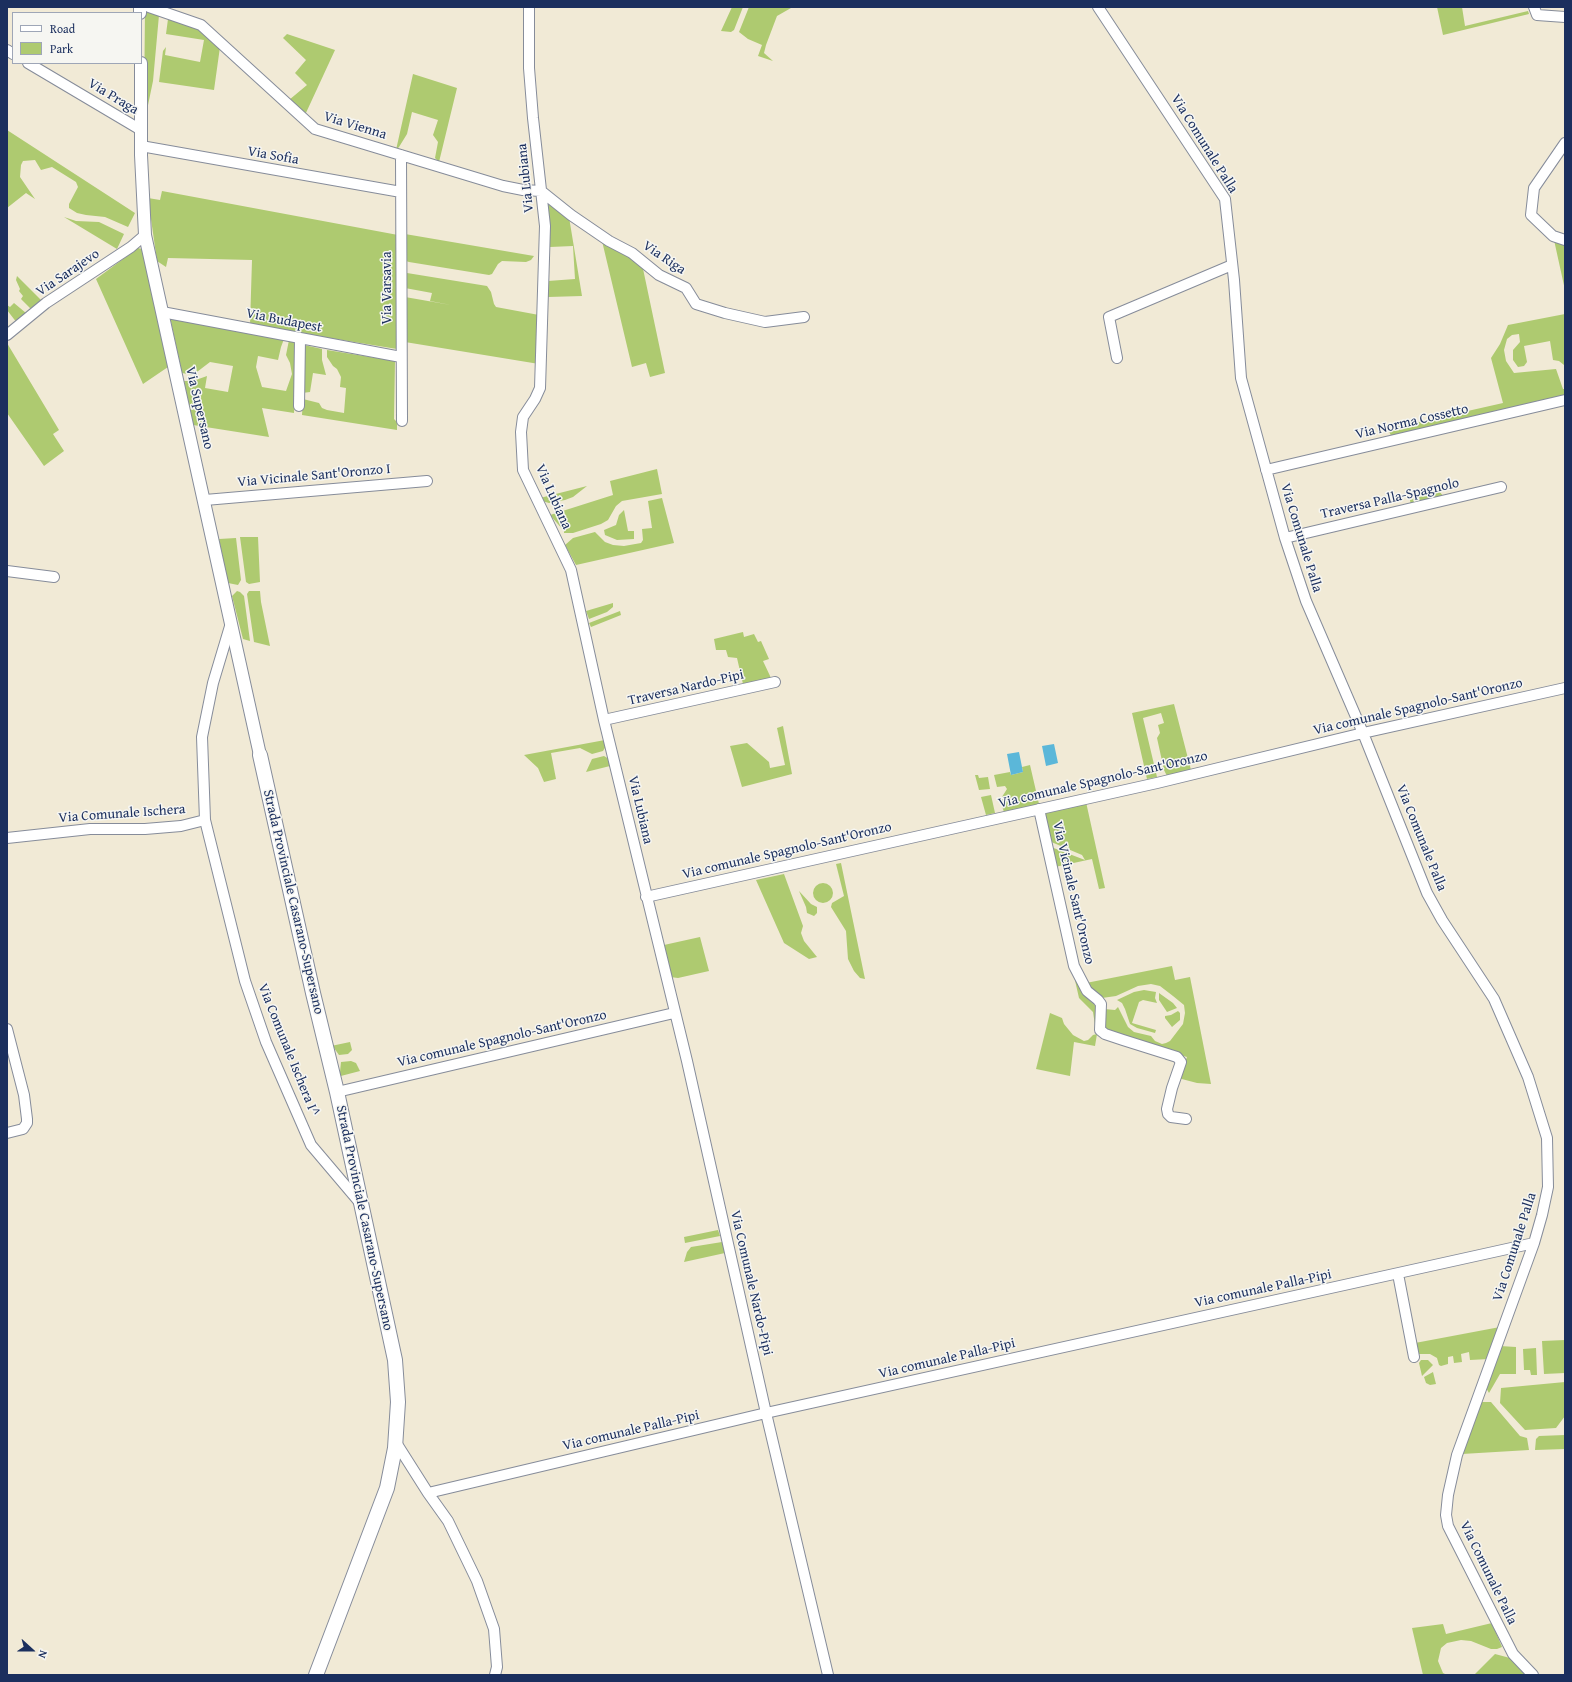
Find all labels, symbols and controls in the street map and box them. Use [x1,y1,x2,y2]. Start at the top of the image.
legend [12,12,142,64]
text: Road [50,20,75,37]
text: Park [50,40,73,57]
street label: Via Praga [85,75,141,119]
street label: Via Comunale Palla [1167,92,1241,196]
street label: Via Vienna [322,108,388,144]
street label: Via Sofia [246,143,300,169]
street label: Via Lubiana [514,143,538,213]
street label: Via Riga [639,238,689,278]
street label: Via Sarajevo [33,246,103,300]
street label: Via Varsavia [379,251,395,325]
street label: Via Budapest [245,305,323,337]
street label: Via Supersano [181,365,217,451]
street label: Via Norma Cossetto [1354,401,1470,443]
street label: Via Vicinale Sant'Oronzo I [237,461,391,491]
street label: Via Lubiana [531,462,575,532]
street label: Traversa Palla-Spagnolo [1319,475,1461,523]
street label: Via Comunale Palla [1276,481,1326,595]
street label: Traversa Nardo-Pipi [627,667,745,709]
street label: Via comunale Spagnolo-Sant'Oronzo [1312,675,1524,739]
street label: Via comunale Spagnolo-Sant'Oronzo [997,748,1209,812]
street label: Via Lubiana [624,774,656,846]
street label: Via Comunale Palla [1392,782,1450,894]
street label: Strada Provinciale Casarano-Supersano [259,788,327,1016]
street label: Via Comunale Ischera [58,801,186,827]
street label: Via comunale Spagnolo-Sant'Oronzo [681,819,893,883]
street label: Via Vicinale Sant'Oronzo [1048,820,1098,966]
street label: Via Comunale Ischera I^ [254,981,322,1119]
street label: Via comunale Spagnolo-Sant'Oronzo [396,1007,608,1071]
street label: Strada Provinciale Casarano-Supersano [332,1104,396,1332]
street label: Via Comunale Palla [1490,1191,1540,1303]
street label: Via Comunale Nardo-Pipi [726,1209,776,1357]
street label: Via comunale Palla-Pipi [1193,1266,1333,1312]
street label: Via comunale Palla-Pipi [877,1335,1017,1383]
street label: Via comunale Palla-Pipi [561,1407,701,1455]
street label: Via Comunale Palla [1456,1518,1520,1628]
north arrow [12,1630,52,1670]
text: N [34,1648,52,1661]

